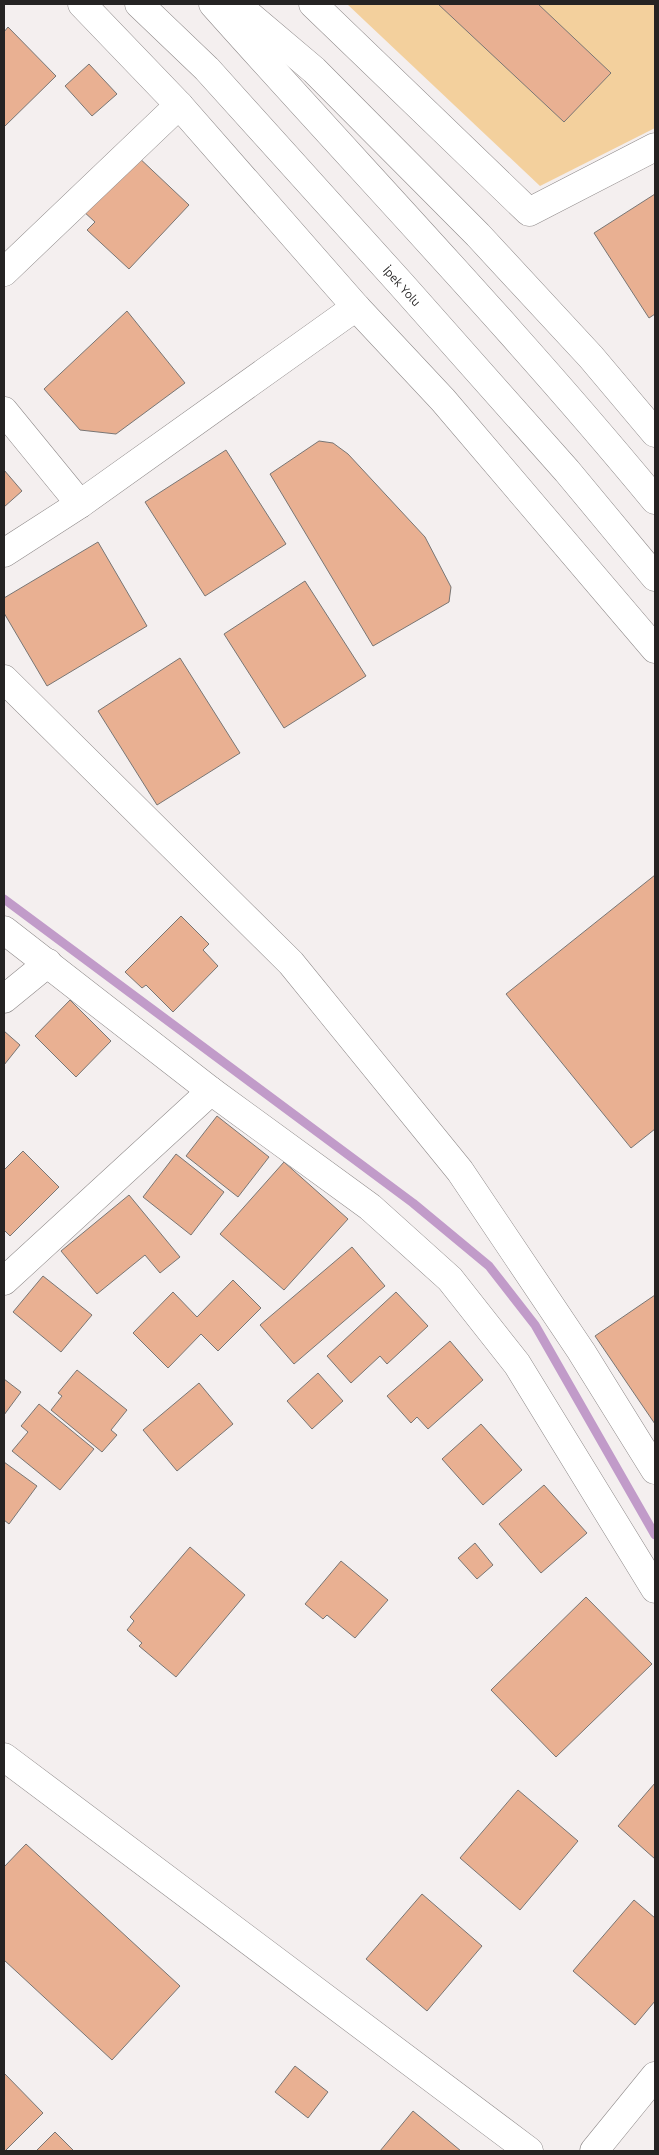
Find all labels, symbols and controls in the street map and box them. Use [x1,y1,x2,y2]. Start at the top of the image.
street label: İpek Yolu [381,263,423,309]

